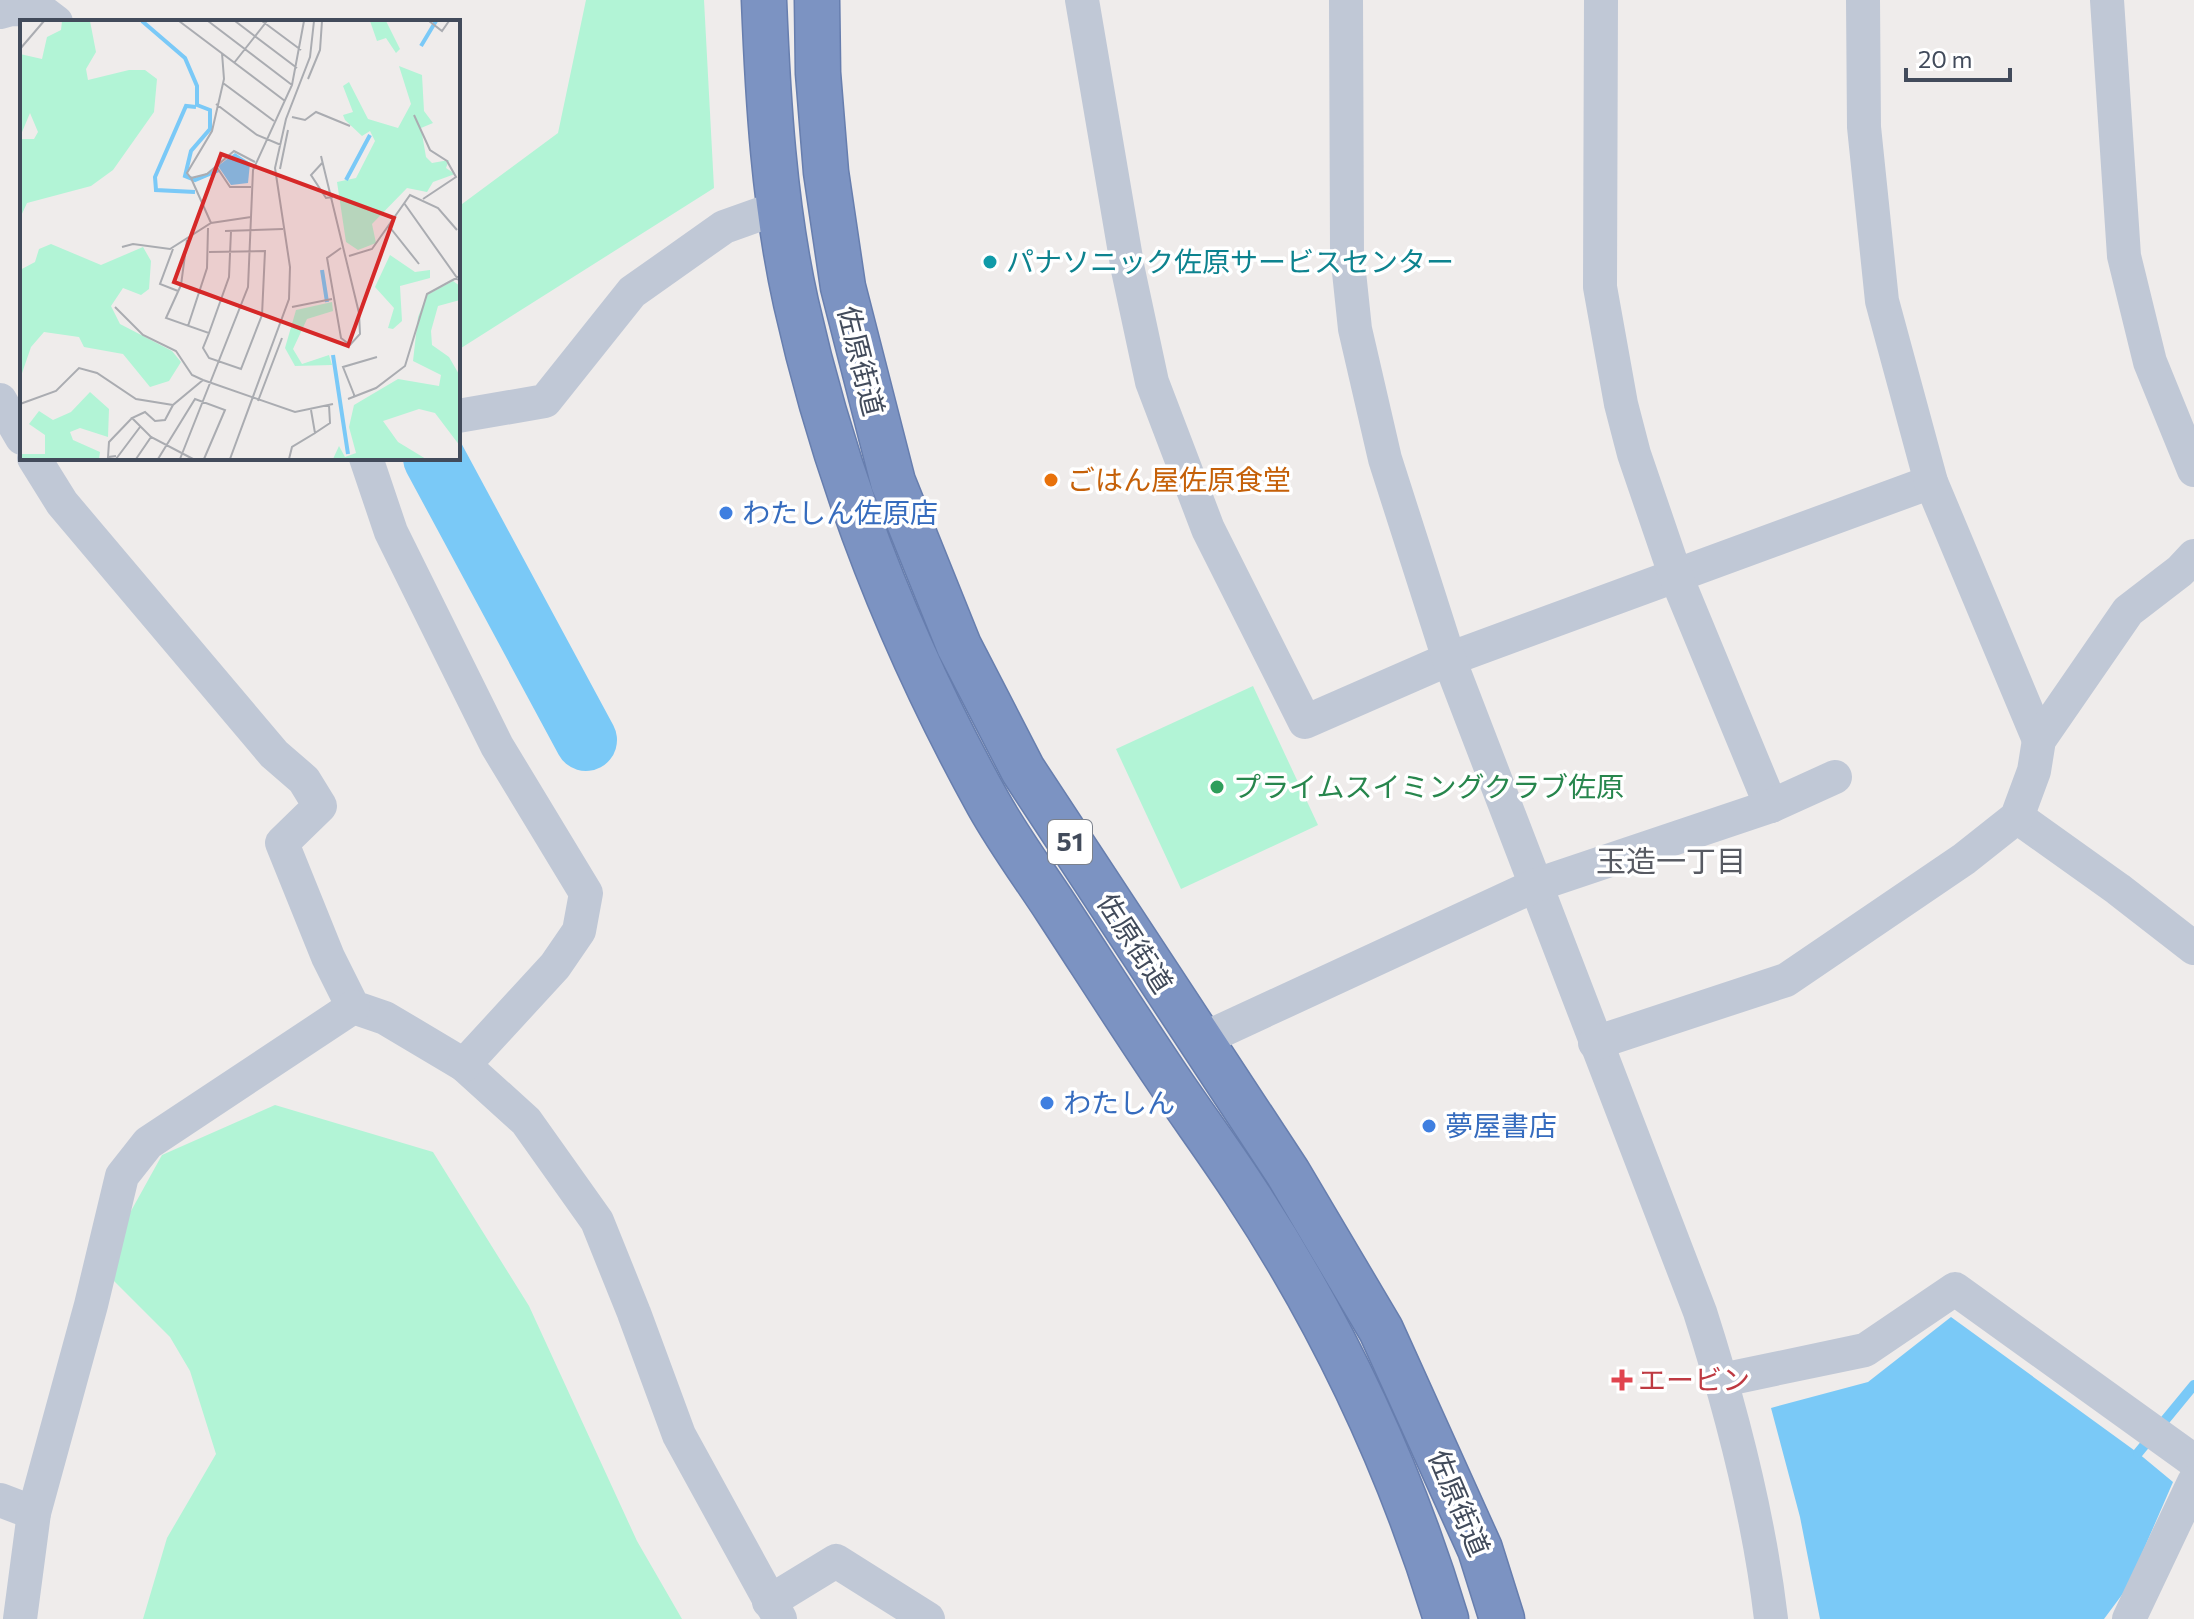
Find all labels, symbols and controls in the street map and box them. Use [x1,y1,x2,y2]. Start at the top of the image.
inset map [20,20,460,460]
scale bar [1906,32,2010,82]
text: 20 m [1918,44,1972,73]
place label: パナソニック佐原サービスセンター [1006,244,1454,278]
marker: パナソニック佐原サービスセンター [981,253,999,271]
street label: 佐原街道 [832,302,892,419]
place label: ごはん屋佐原食堂 [1067,462,1291,496]
marker: ごはん屋佐原食堂 [1042,471,1060,489]
place label: わたしん佐原店 [742,495,938,529]
marker: わたしん佐原店 [717,504,735,522]
place label: プライムスイミングクラブ佐原 [1233,769,1624,803]
marker: プライムスイミングクラブ佐原 [1208,778,1226,796]
road number: 51 [1048,820,1092,864]
district label: 玉造一丁目 [1596,841,1746,878]
street label: 佐原街道 [1091,886,1181,999]
place label: わたしん [1063,1085,1175,1119]
marker: わたしん [1038,1094,1056,1112]
place label: 夢屋書店 [1445,1108,1557,1142]
marker: 夢屋書店 [1420,1117,1438,1135]
place label: エービン [1638,1362,1750,1396]
marker: エービン [1613,1371,1631,1389]
street label: 佐原街道 [1422,1444,1497,1561]

